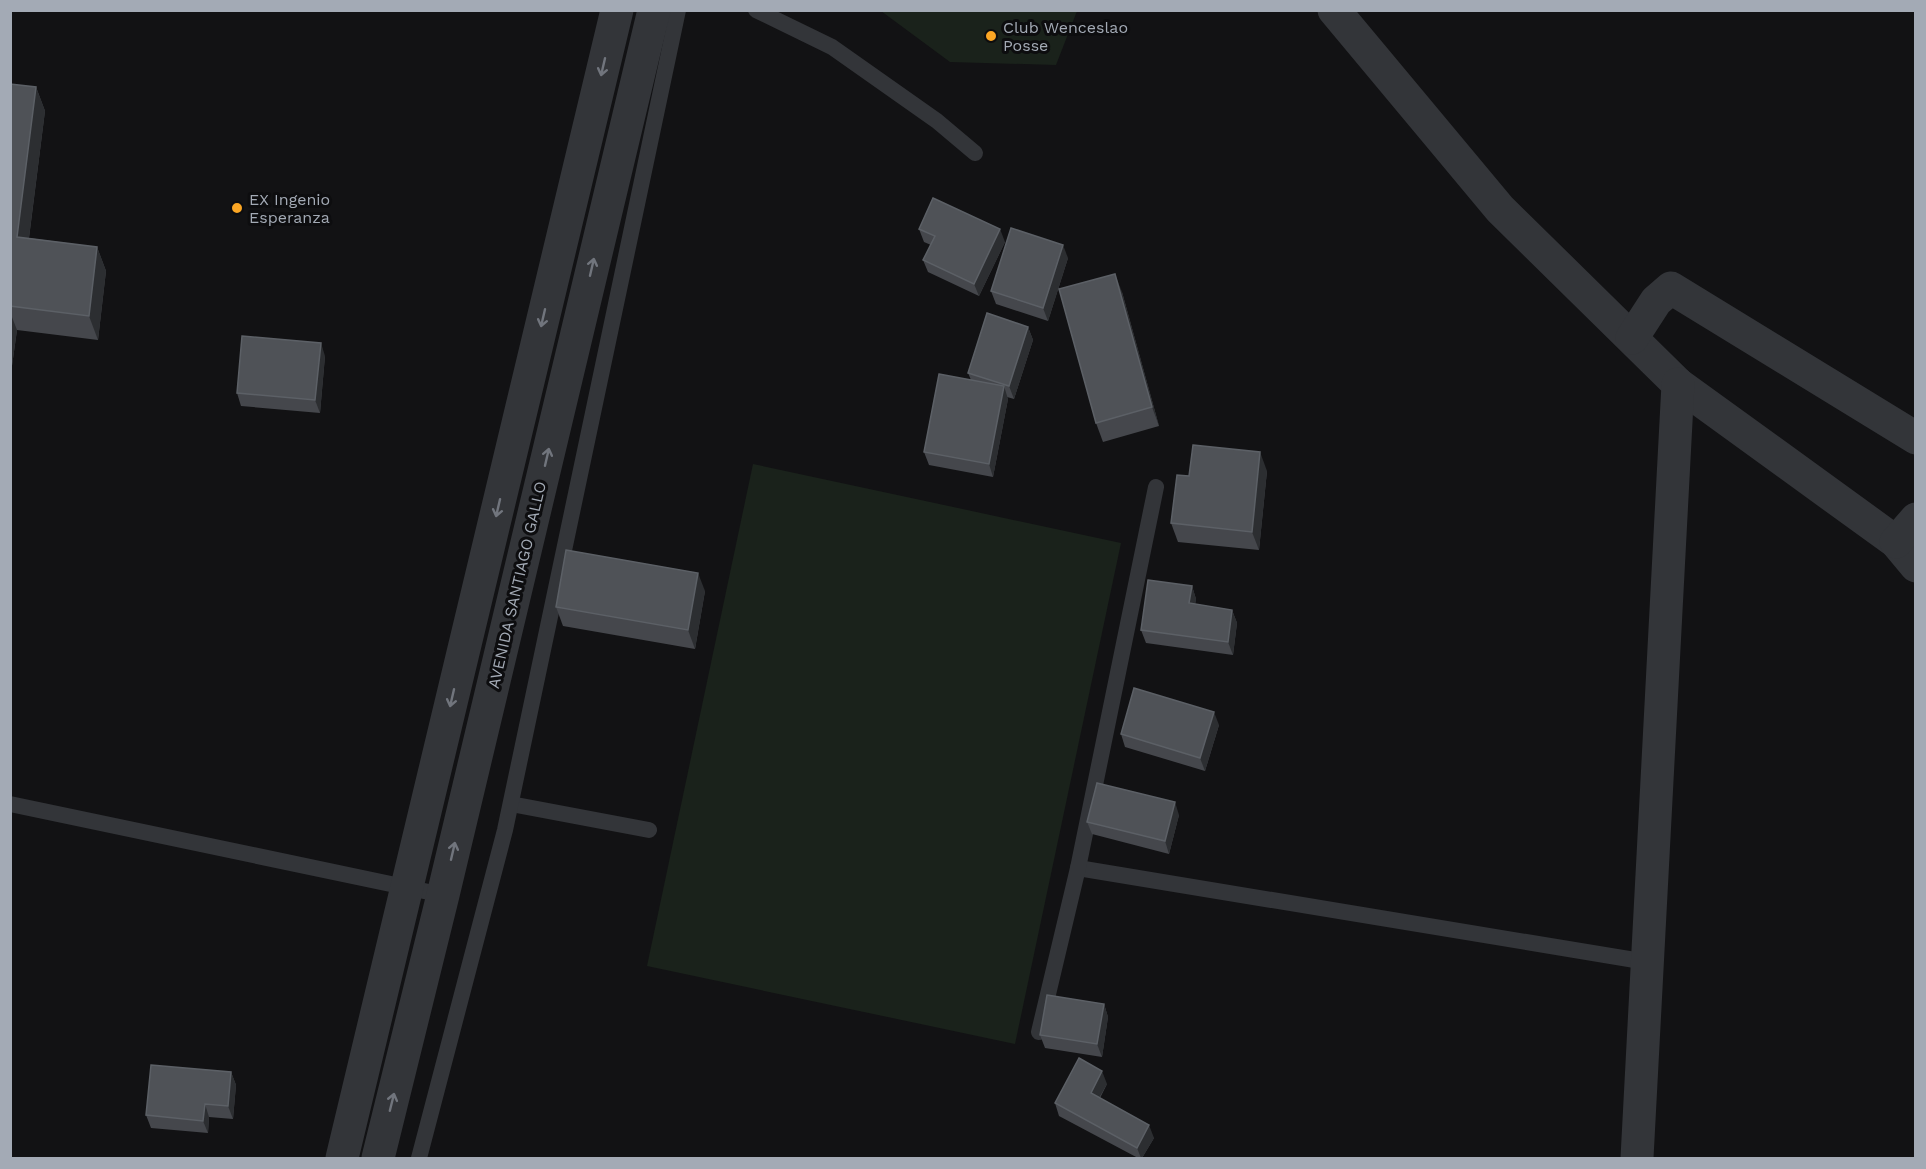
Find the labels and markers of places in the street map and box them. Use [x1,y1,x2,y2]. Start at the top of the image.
place label: Club Wenceslao Posse [1003,18,1128,55]
marker: Club Wenceslao Posse [984,29,998,43]
place label: EX Ingenio Esperanza [249,190,330,227]
marker: EX Ingenio Esperanza [230,201,244,215]

